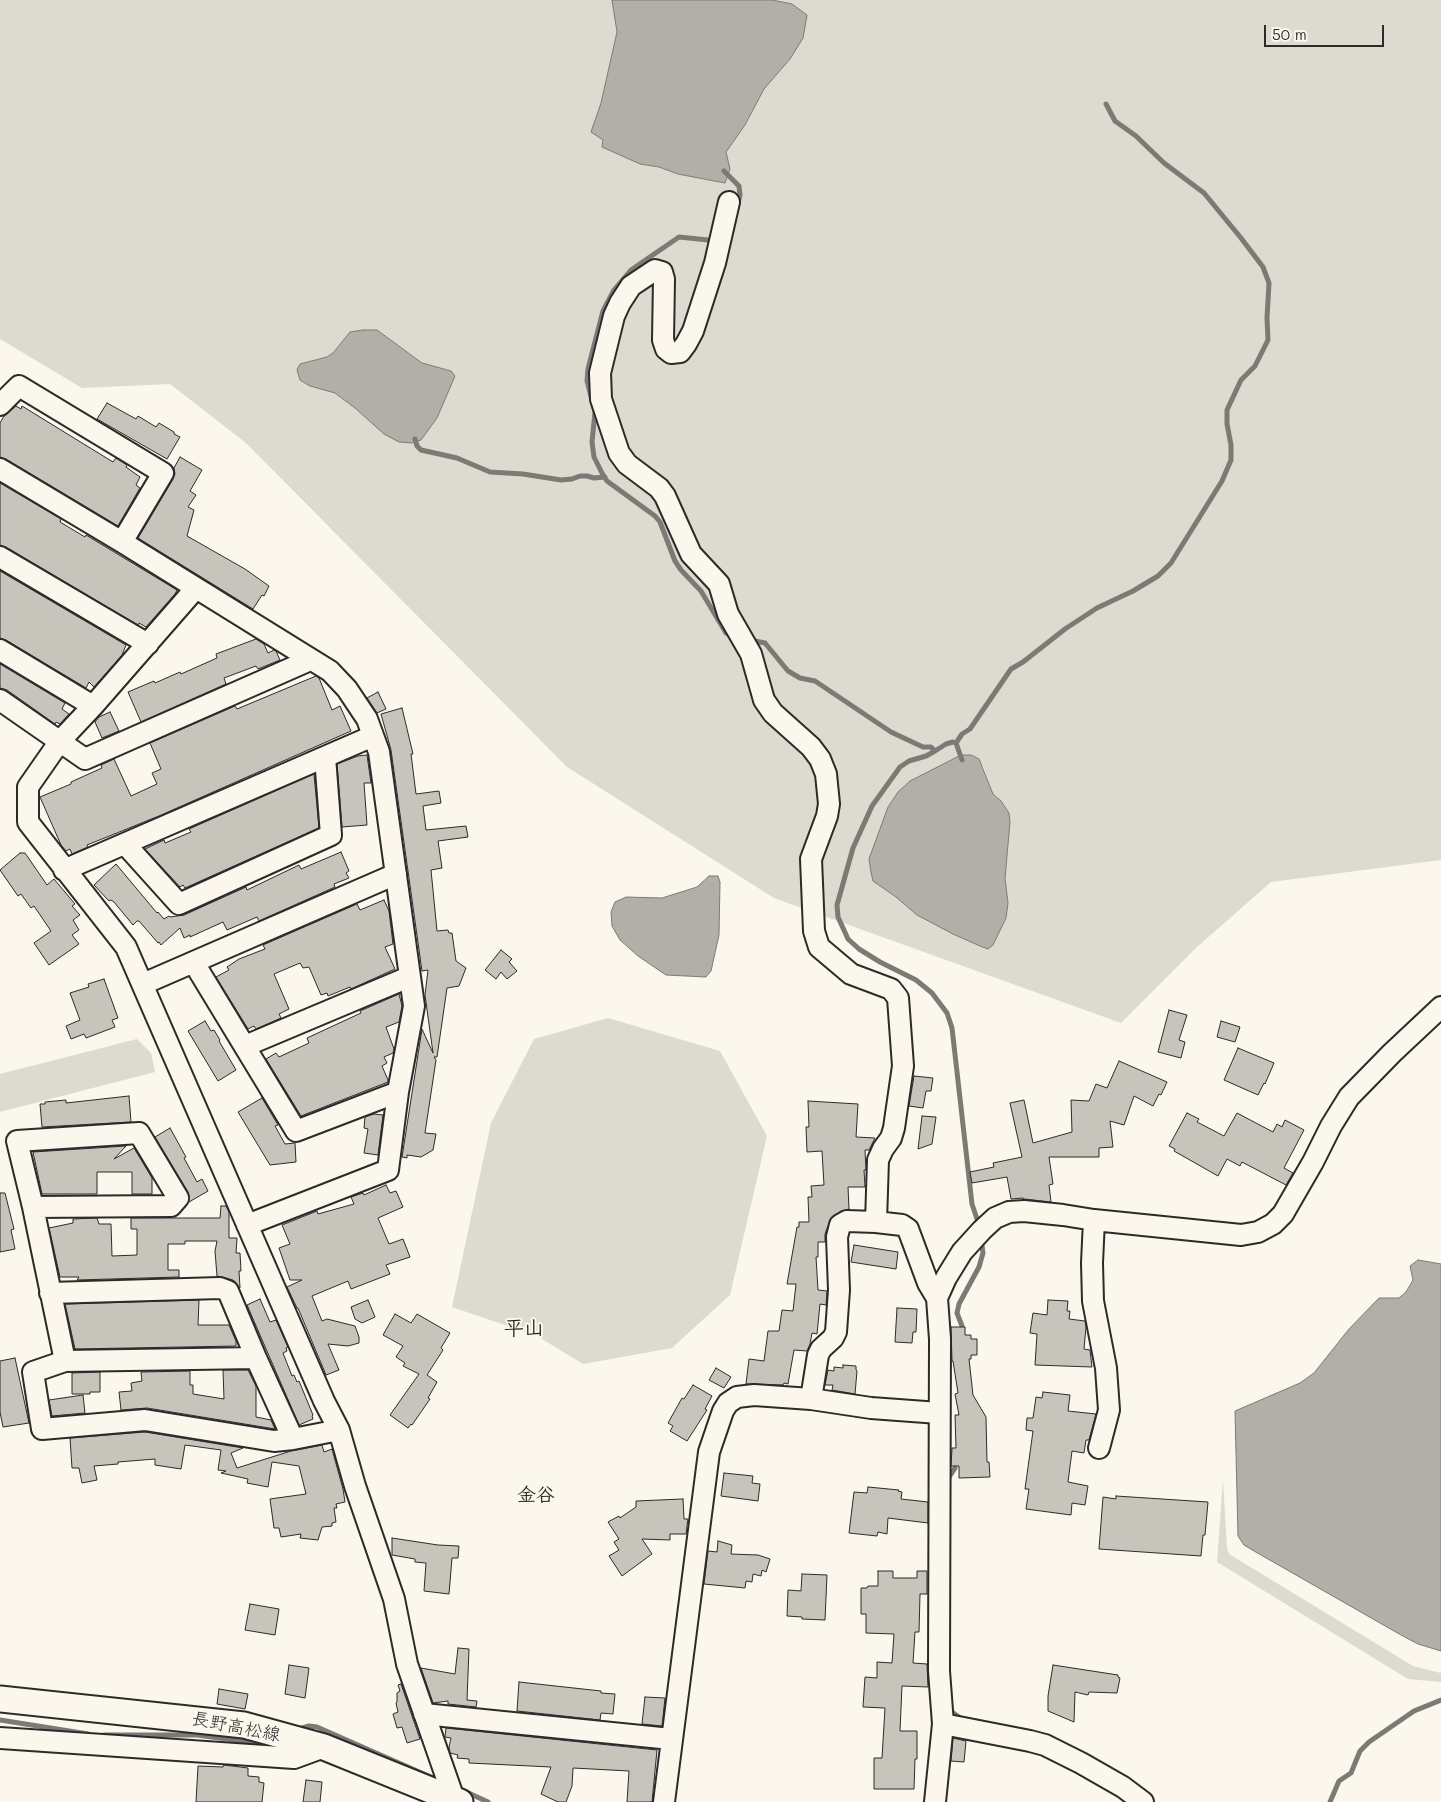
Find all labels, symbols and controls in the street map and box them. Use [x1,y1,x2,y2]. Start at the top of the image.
scale bar [1266,15,1386,47]
text: 50 m [1272,24,1307,44]
district label: 平山 [504,1317,544,1341]
district label: 金谷 [517,1484,555,1506]
street label: 長野高松線 [190,1708,282,1746]

